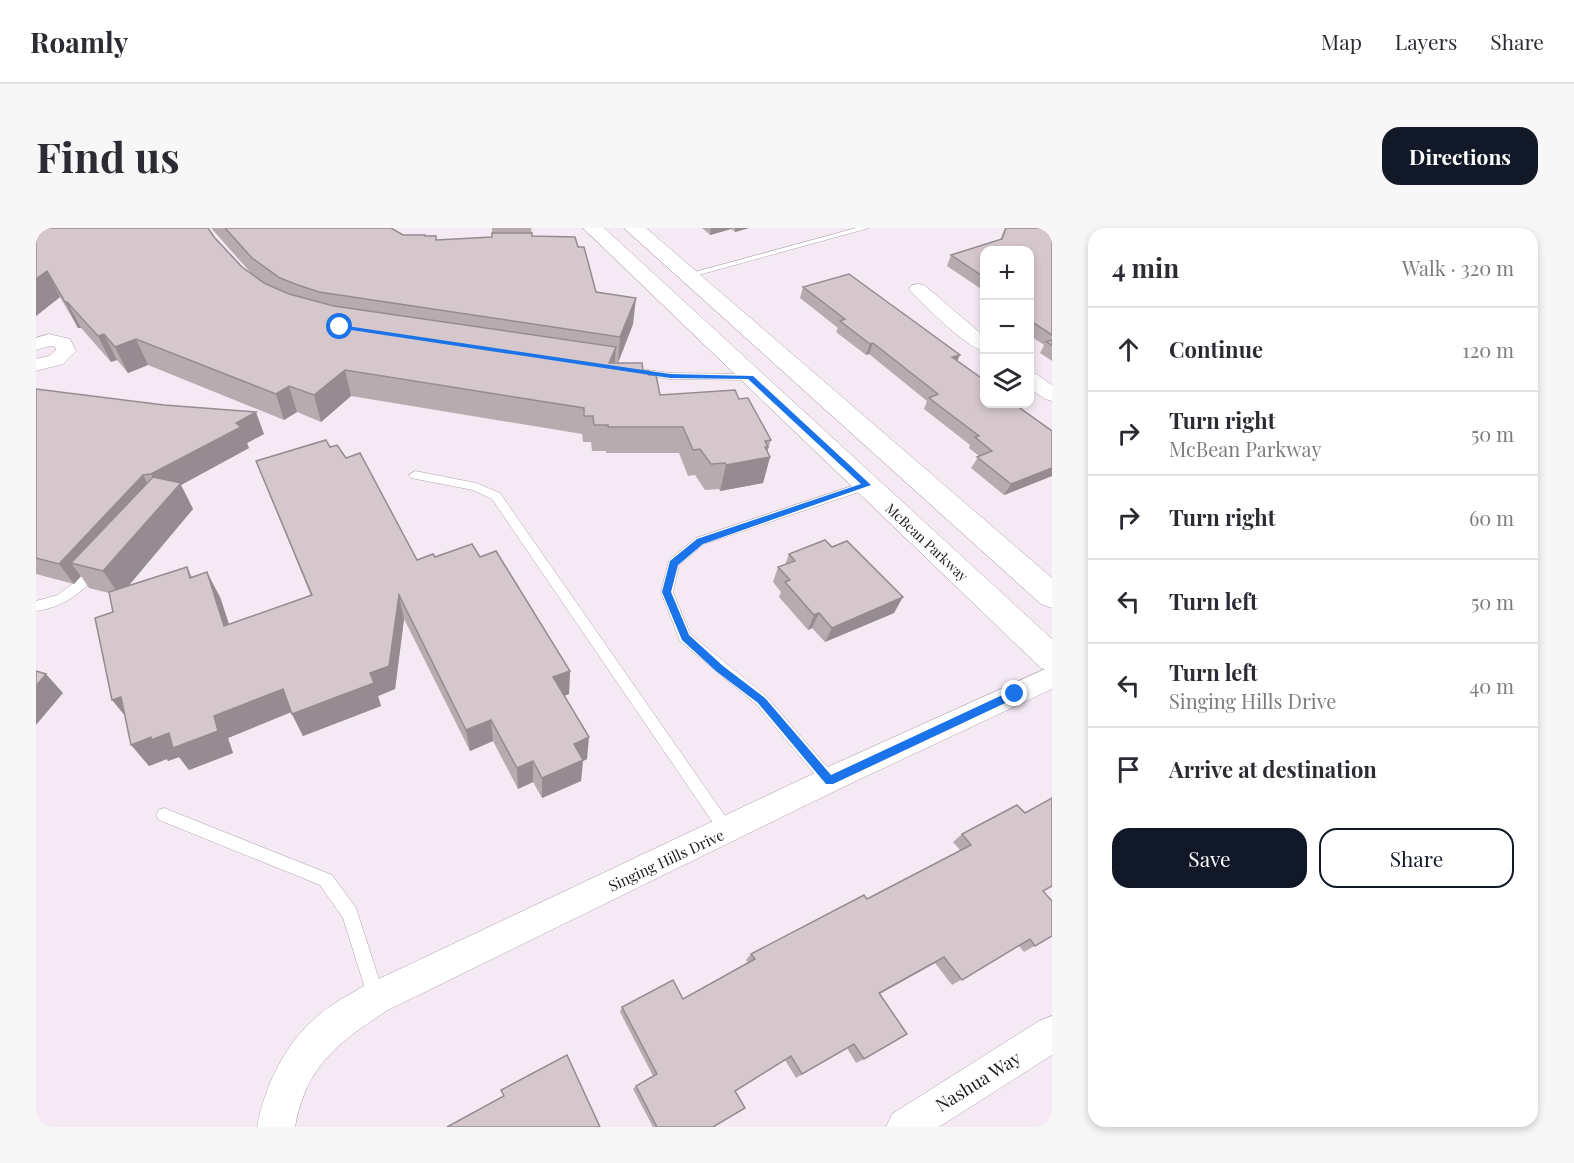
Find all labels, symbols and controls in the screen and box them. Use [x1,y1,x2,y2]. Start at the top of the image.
text: Roamly [30,23,128,60]
text: Map [1321,27,1362,55]
text: Layers [1395,27,1457,55]
text: Share [1490,27,1544,55]
button: Directions [1382,127,1538,185]
text: Find us [36,128,180,184]
map controls [980,246,1034,408]
button: + [980,246,1034,300]
text: 4 min [1112,250,1179,285]
text: Walk · 320 m [1402,254,1514,281]
button: − [980,300,1034,354]
route start [326,313,352,339]
icon: ahead [1112,333,1145,366]
text: Continue [1169,334,1263,364]
text: 120 m [1462,336,1514,363]
button: layers [980,354,1034,408]
text: Turn right [1169,405,1275,435]
icon: right [1112,417,1145,450]
text: 50 m [1471,420,1514,447]
text: McBean Parkway [1169,435,1321,462]
street label: McBean Parkway [881,499,973,585]
icon: right [1112,501,1145,534]
text: Turn right [1169,502,1275,532]
text: 60 m [1469,504,1514,531]
icon: left [1112,585,1145,618]
text: Turn left [1169,586,1258,616]
text: 50 m [1471,588,1514,615]
text: Turn left [1169,657,1258,687]
icon: left [1112,669,1145,702]
text: 40 m [1469,672,1514,699]
route end [1001,680,1027,706]
text: Singing Hills Drive [1169,687,1336,714]
icon: arrive [1112,753,1145,786]
text: Arrive at destination [1169,754,1377,784]
street label: Singing Hills Drive [605,824,727,896]
button: Save [1112,828,1307,888]
button: Share [1319,828,1514,888]
street label: Nashua Way [931,1045,1025,1117]

